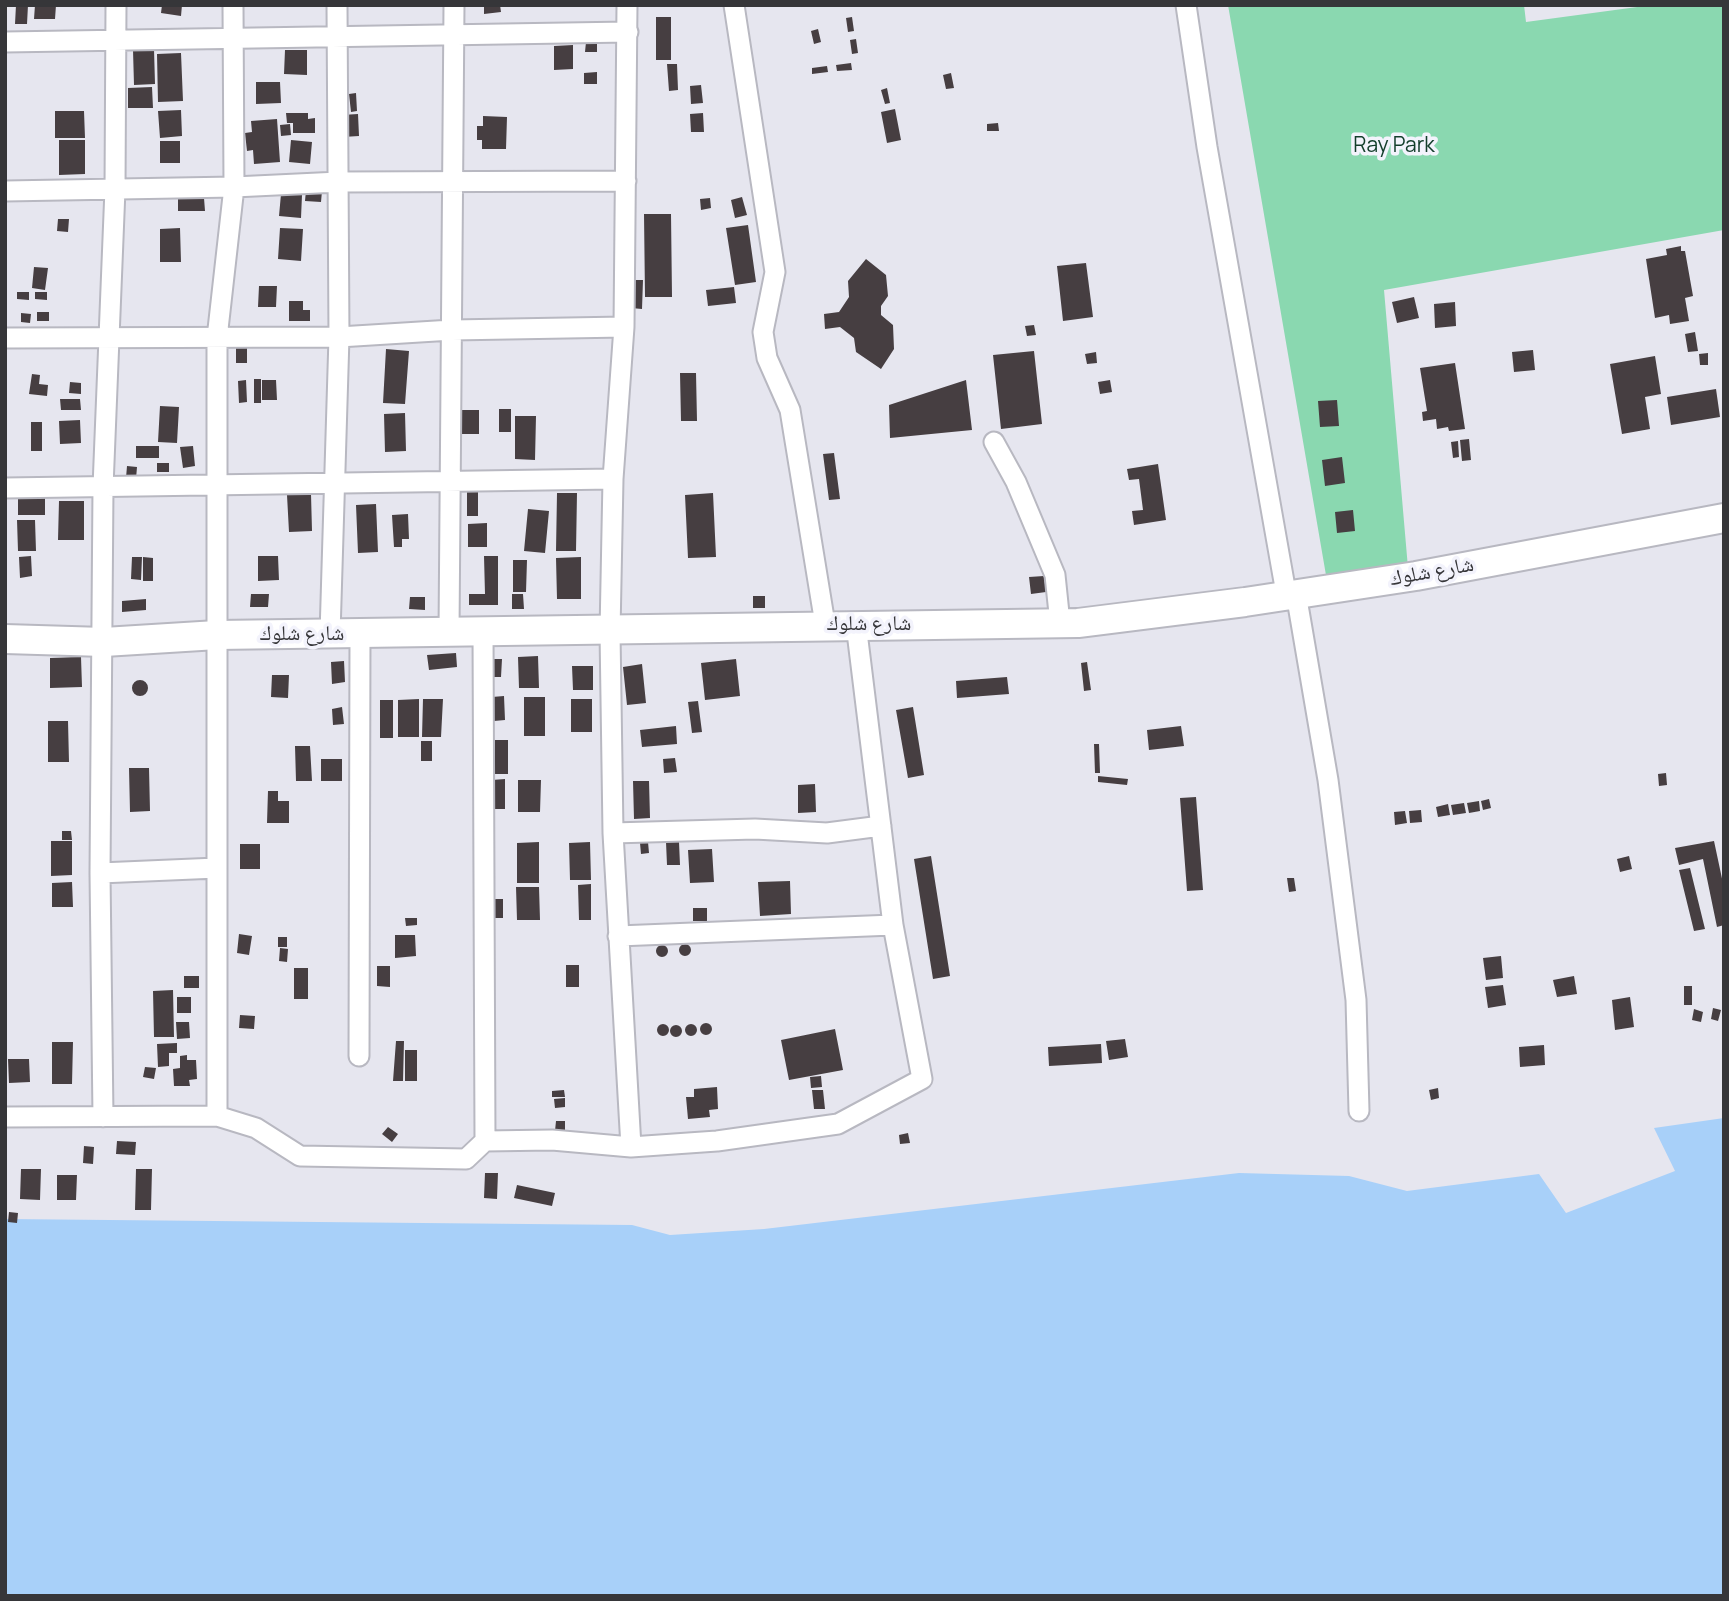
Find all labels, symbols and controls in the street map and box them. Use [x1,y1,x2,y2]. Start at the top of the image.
park label: Ray Park [1353,133,1435,159]
street label: شارع شلوك [1388,552,1476,592]
street label: شارع شلوك [827,611,911,637]
street label: شارع شلوك [260,621,344,647]

